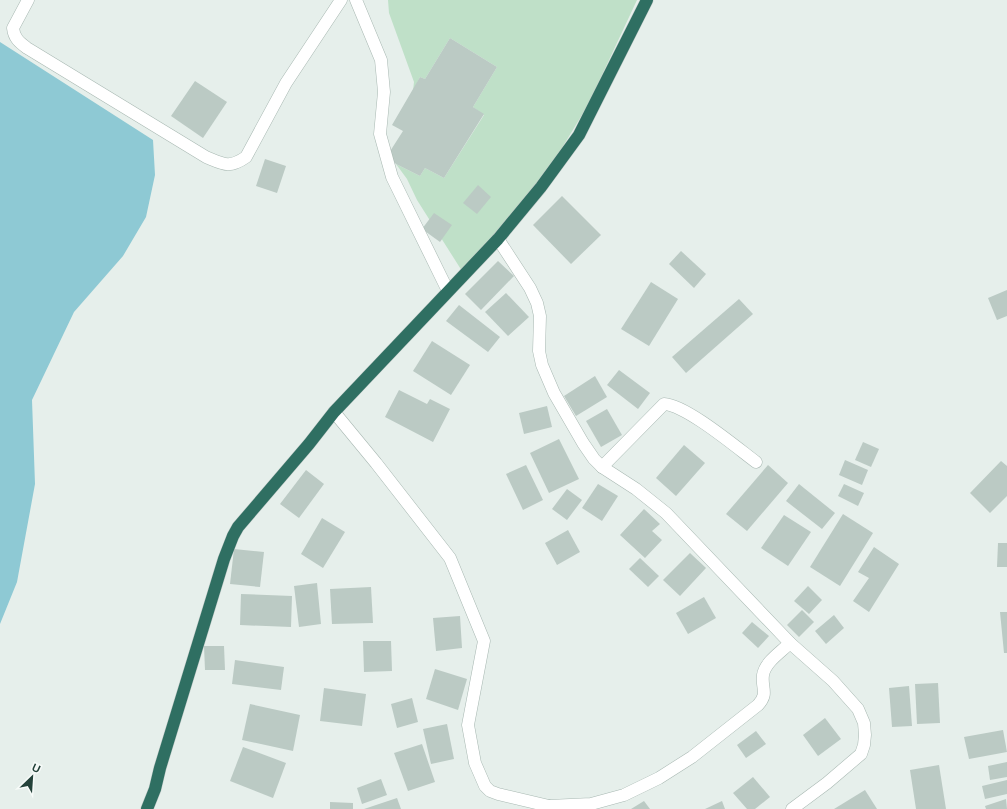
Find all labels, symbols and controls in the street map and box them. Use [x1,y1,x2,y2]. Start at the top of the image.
north arrow [12,757,52,797]
text: U [30,761,42,775]

